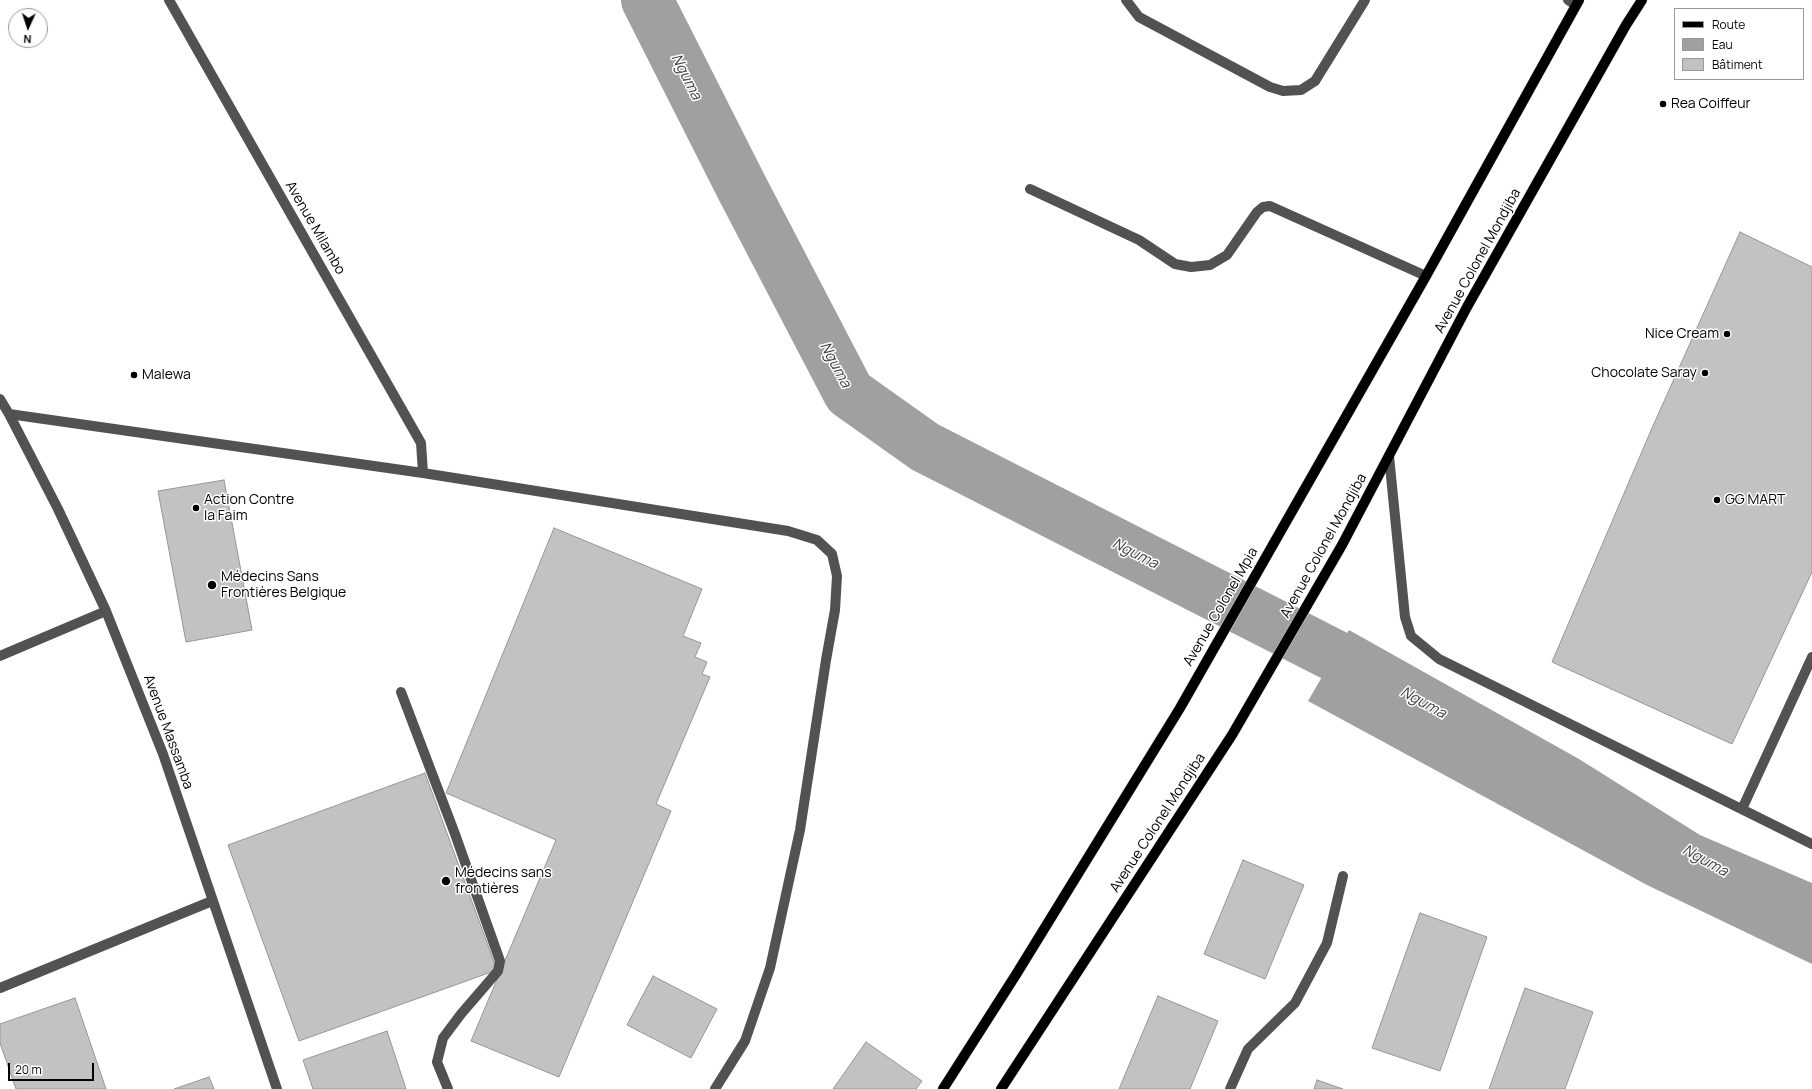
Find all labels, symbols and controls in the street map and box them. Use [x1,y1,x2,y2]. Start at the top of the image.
north arrow [8,8,48,48]
legend [1674,8,1804,80]
text: Route [1712,16,1745,33]
text: N [23,32,32,47]
text: Eau [1712,36,1733,53]
water label: Nguma [667,51,705,103]
text: Bâtiment [1712,56,1763,73]
place label: Rea Coiffeur [1671,96,1751,112]
marker: Rea Coiffeur [1658,99,1668,109]
street label: Avenue Milambo [281,178,349,278]
street label: Avenue Colonel Mondjiba [1431,186,1525,336]
place label: Nice Cream [1645,326,1719,342]
marker: Nice Cream [1722,329,1732,339]
water label: Nguma [816,339,854,391]
place label: Chocolate Saray [1591,365,1697,381]
place label: Malewa [142,367,191,383]
marker: Chocolate Saray [1700,368,1710,378]
marker: Malewa [129,370,139,380]
street label: Avenue Colonel Mondjiba [1277,471,1371,621]
place label: Action Contre la Faim [204,492,294,524]
place label: GG MART [1725,492,1785,508]
marker: GG MART [1712,495,1722,505]
marker: Action Contre la Faim [191,503,201,513]
water label: Nguma [1109,535,1161,573]
street label: Avenue Colonel Mpia [1180,545,1262,669]
place label: Médecins Sans Frontières Belgique [221,569,346,602]
marker: Médecins Sans Frontières Belgique [206,579,218,591]
street label: Avenue Massamba [139,672,197,792]
water label: Nguma [1397,683,1449,723]
street label: Avenue Colonel Mondjiba [1107,750,1209,896]
water label: Nguma [1679,841,1731,881]
place label: Médecins sans frontières [455,865,551,898]
marker: Médecins sans frontières [440,875,452,887]
scale bar [10,1055,96,1081]
text: 20 m [15,1061,42,1078]

